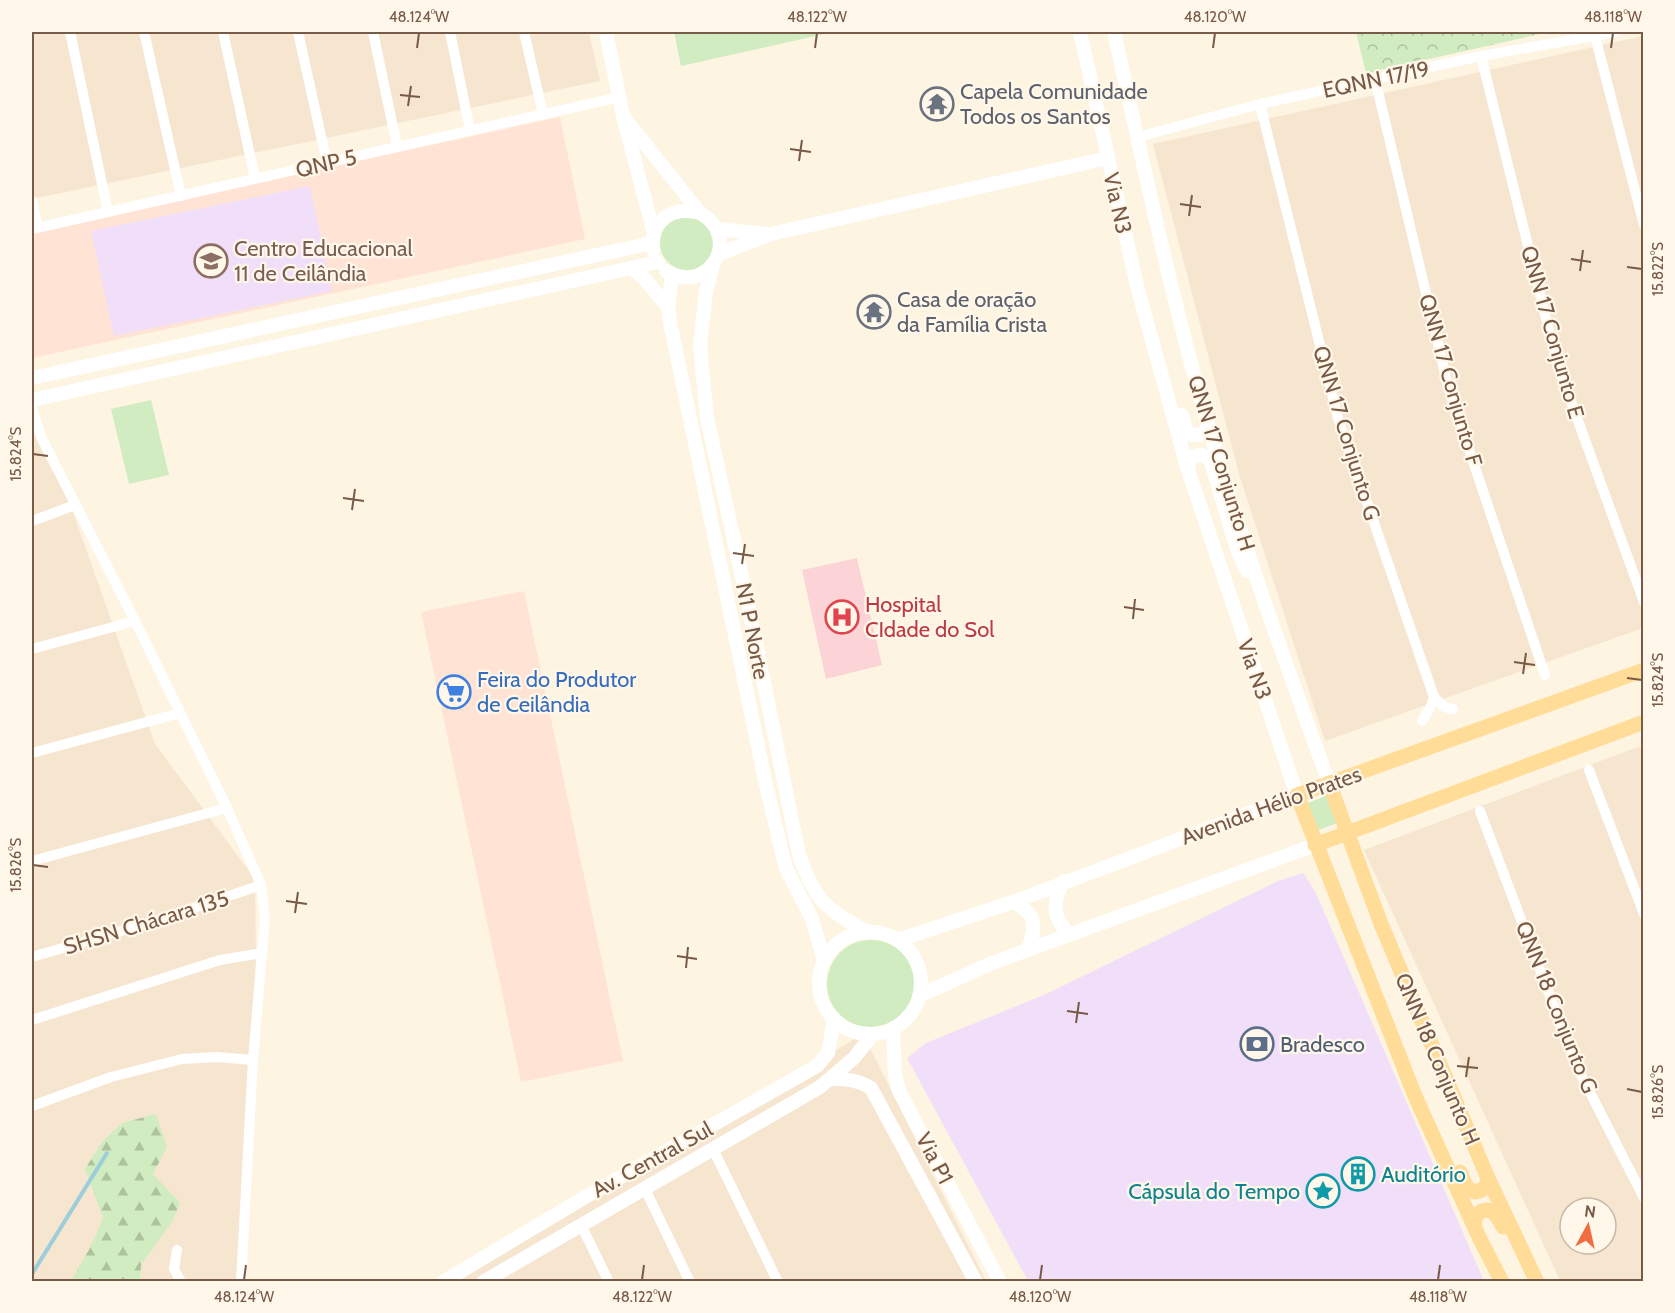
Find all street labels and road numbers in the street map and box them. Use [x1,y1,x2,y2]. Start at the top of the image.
street label: EQNN 17/19 [1320,55,1432,104]
street label: QNP 5 [293,143,359,184]
street label: Via N3 [1097,170,1138,236]
street label: QNN 17 Conjunto E [1515,243,1590,422]
street label: QNN 17 Conjunto F [1413,291,1488,470]
street label: QNN 17 Conjunto G [1307,343,1386,524]
street label: QNN 17 Conjunto H [1182,372,1261,554]
street label: N1 P Norte [730,580,775,682]
street label: Via N3 [1232,635,1277,703]
street label: Avenida Hélio Prates [1177,760,1365,851]
street label: SHSN Chácara 135 [60,884,232,960]
street label: QNN 18 Conjunto G [1510,917,1603,1097]
street label: QNN 18 Conjunto H [1389,969,1486,1149]
street label: Av. Central Sul [587,1115,718,1204]
street label: Via P1 [910,1128,959,1189]

